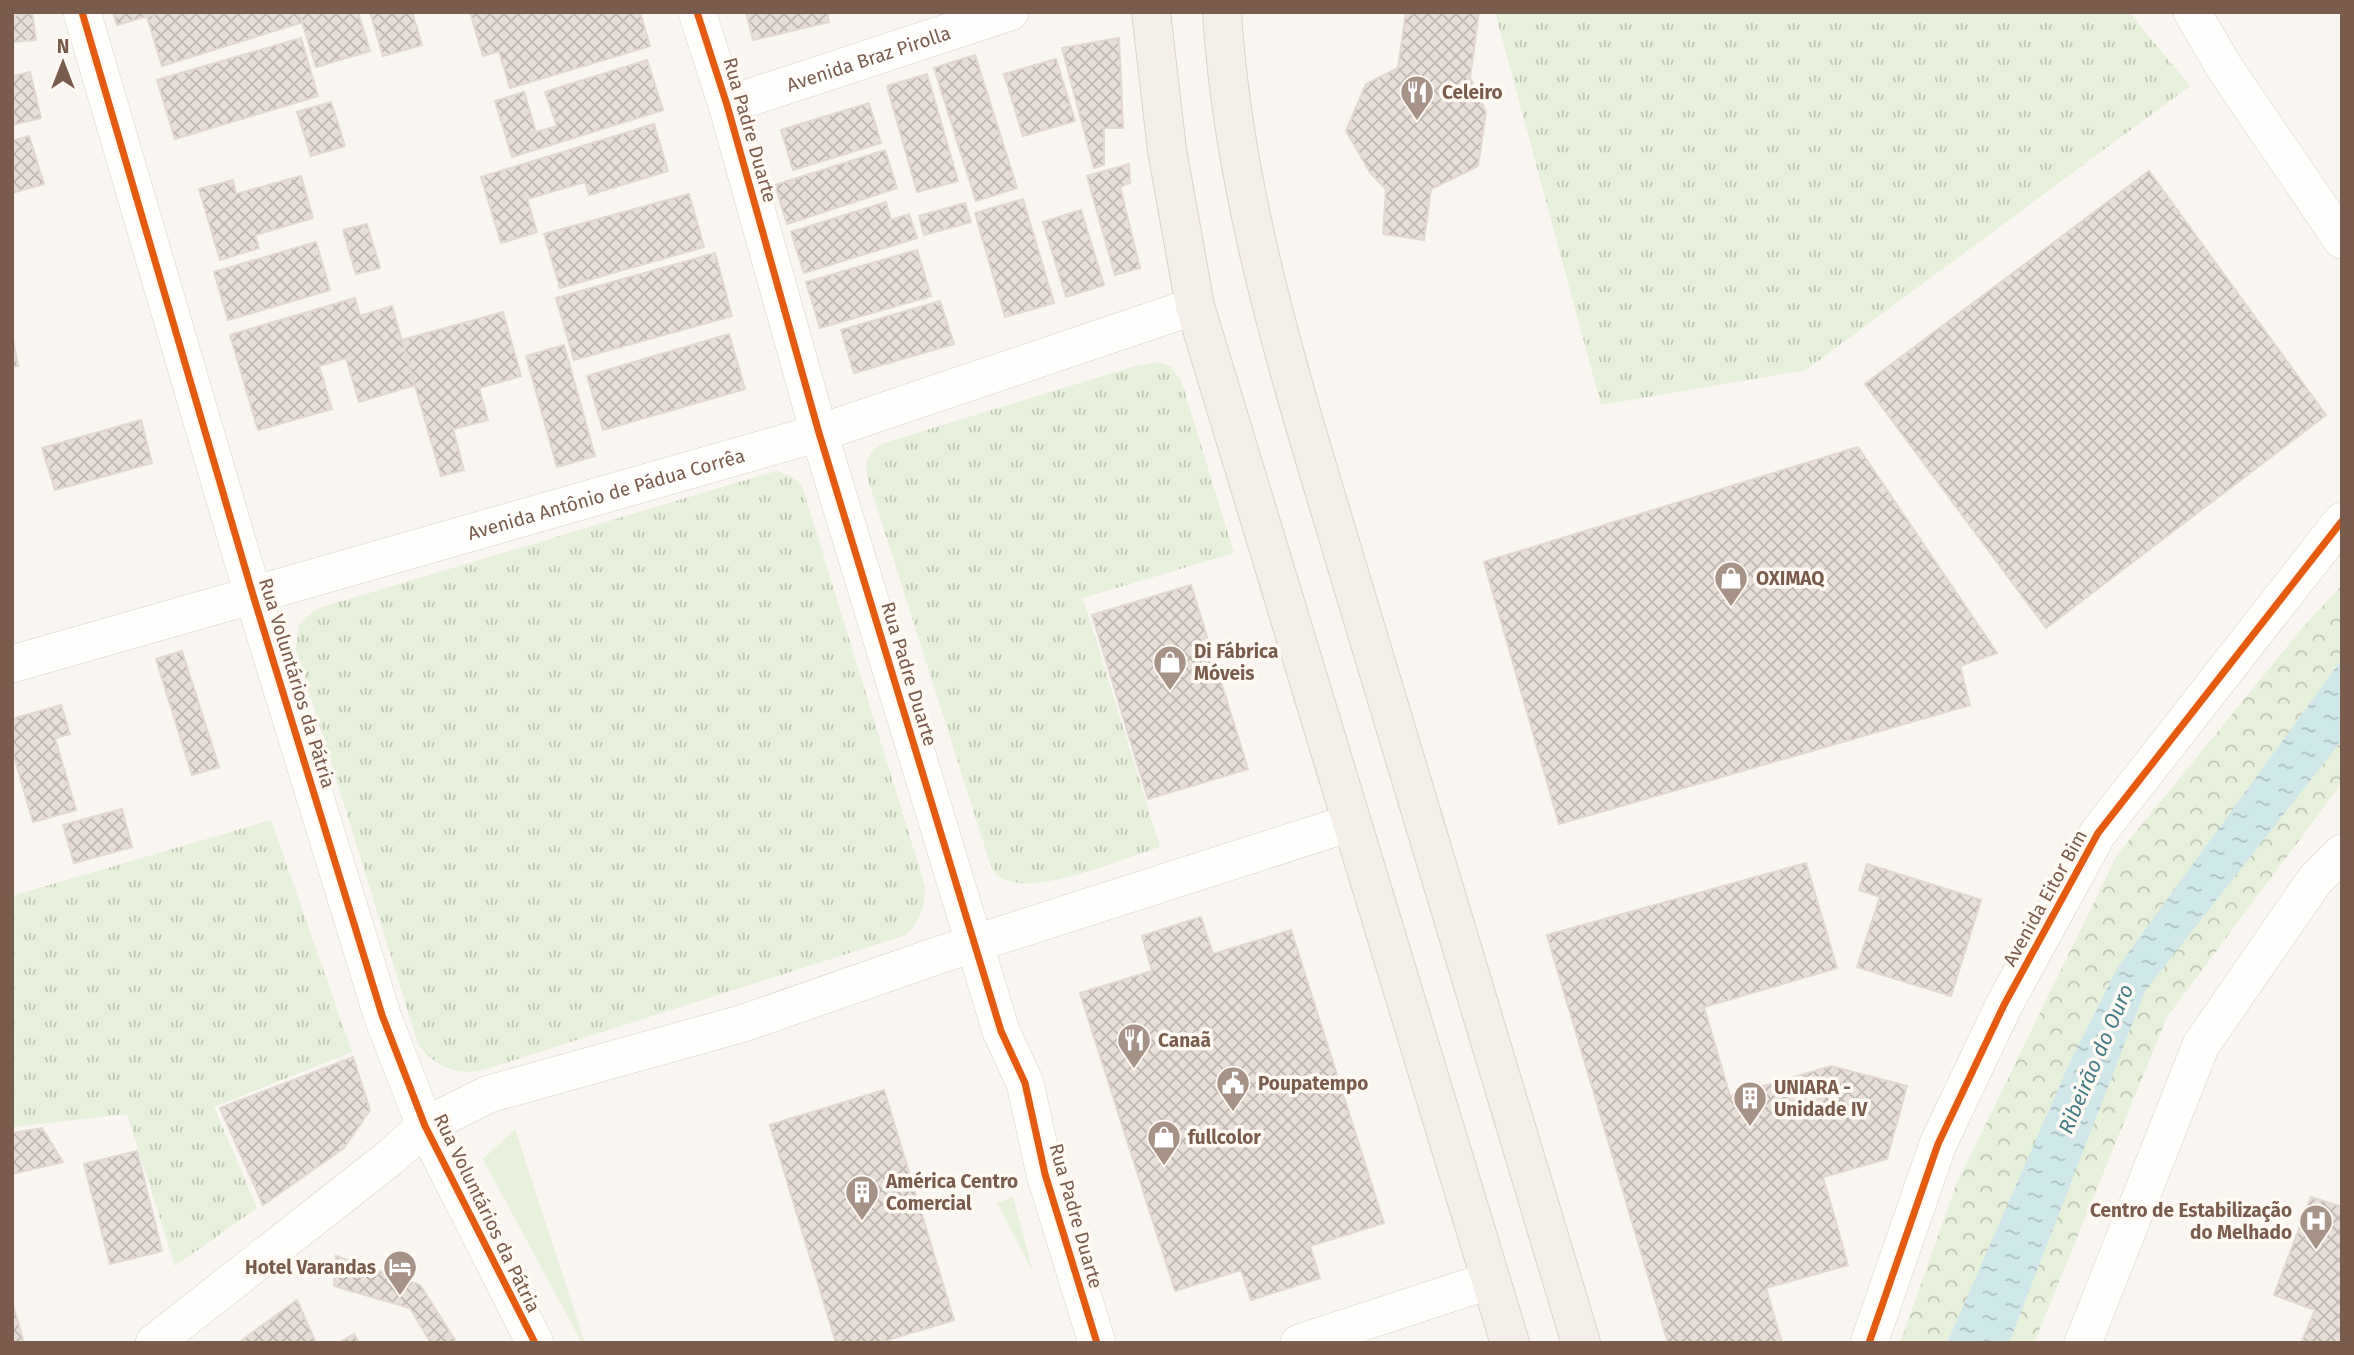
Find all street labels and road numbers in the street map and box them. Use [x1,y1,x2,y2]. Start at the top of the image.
street label: Avenida Braz Pirolla [784,21,954,96]
street label: Rua Padre Duarte [718,55,782,205]
street label: Avenida Antônio de Pádua Corrêa [465,443,747,544]
street label: Rua Voluntários da Pátria [254,575,340,791]
street label: Rua Padre Duarte [876,599,942,749]
street label: Avenida Eitor Bim [1998,826,2092,970]
street label: Rua Voluntários da Pátria [429,1110,545,1316]
street label: Rua Padre Duarte [1044,1141,1108,1291]

